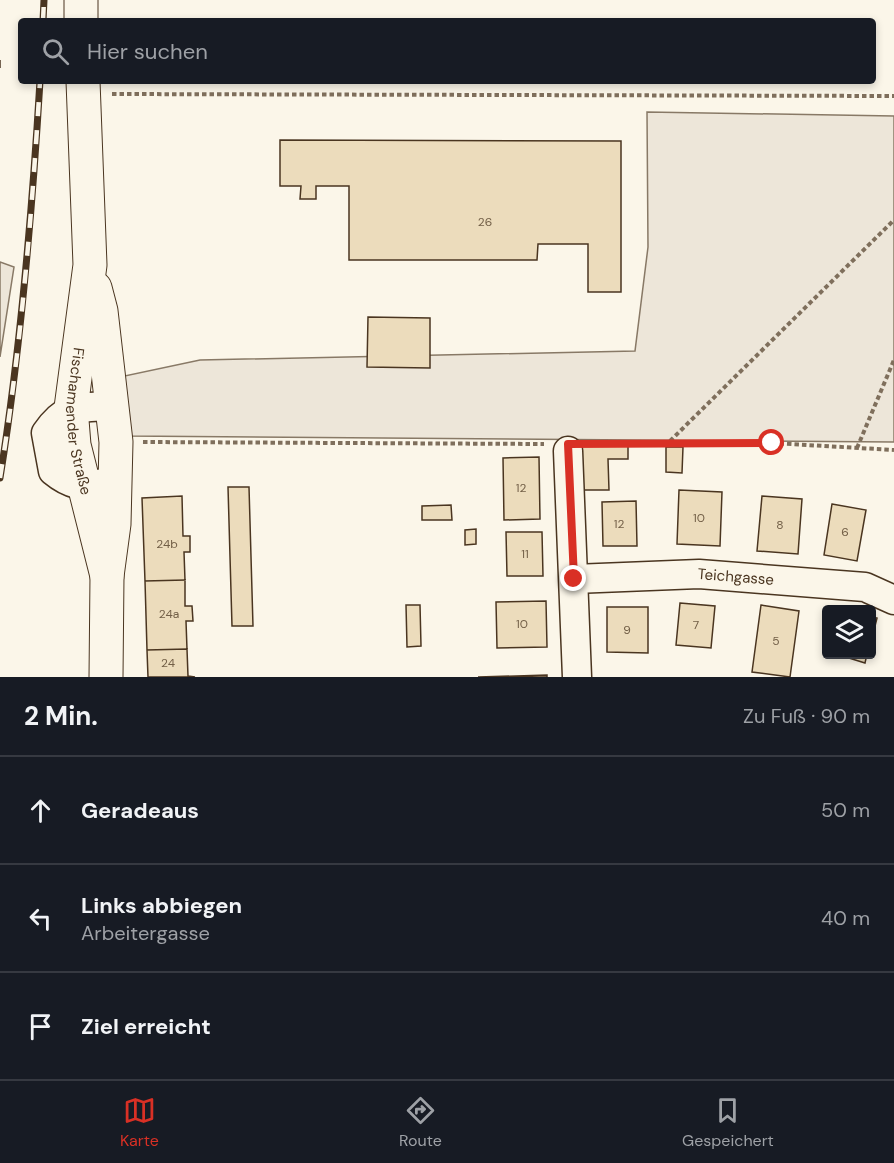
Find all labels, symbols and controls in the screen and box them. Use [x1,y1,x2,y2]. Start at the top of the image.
search box [18,18,876,84]
icon: search [39,35,72,68]
text: Hier suchen [87,37,208,66]
house number: 26 [478,214,492,230]
street label: Fischamender Straße [61,346,96,497]
route start [758,429,784,455]
house number: 12 [516,480,526,496]
house number: 10 [693,510,705,526]
house number: 12 [614,516,624,532]
house number: 8 [776,517,784,533]
house number: 6 [841,524,849,540]
house number: 24b [156,536,178,552]
house number: 11 [521,546,529,562]
street label: Teichgasse [697,564,775,590]
route end [560,565,586,591]
map controls [822,605,876,659]
button: layers [822,605,876,659]
house number: 24a [159,606,179,622]
house number: 10 [516,616,528,632]
house number: 7 [693,617,699,633]
house number: 9 [623,622,631,638]
house number: 5 [772,633,780,649]
house number: 24 [161,655,175,671]
text: 2 Min. [24,699,98,733]
text: Zu Fuß · 90 m [743,703,870,729]
icon: ahead [24,794,57,827]
text: Geradeaus [81,796,199,825]
text: 50 m [821,797,870,823]
text: Links abbiegen [81,891,242,920]
icon: left [24,902,57,935]
text: 40 m [821,905,870,931]
text: Arbeitergasse [81,920,210,946]
icon: arrive [24,1010,57,1043]
text: Ziel erreicht [81,1012,211,1041]
tab: Karte [120,1094,159,1151]
tab: Route [399,1094,442,1151]
tab: Gespeichert [682,1094,774,1151]

